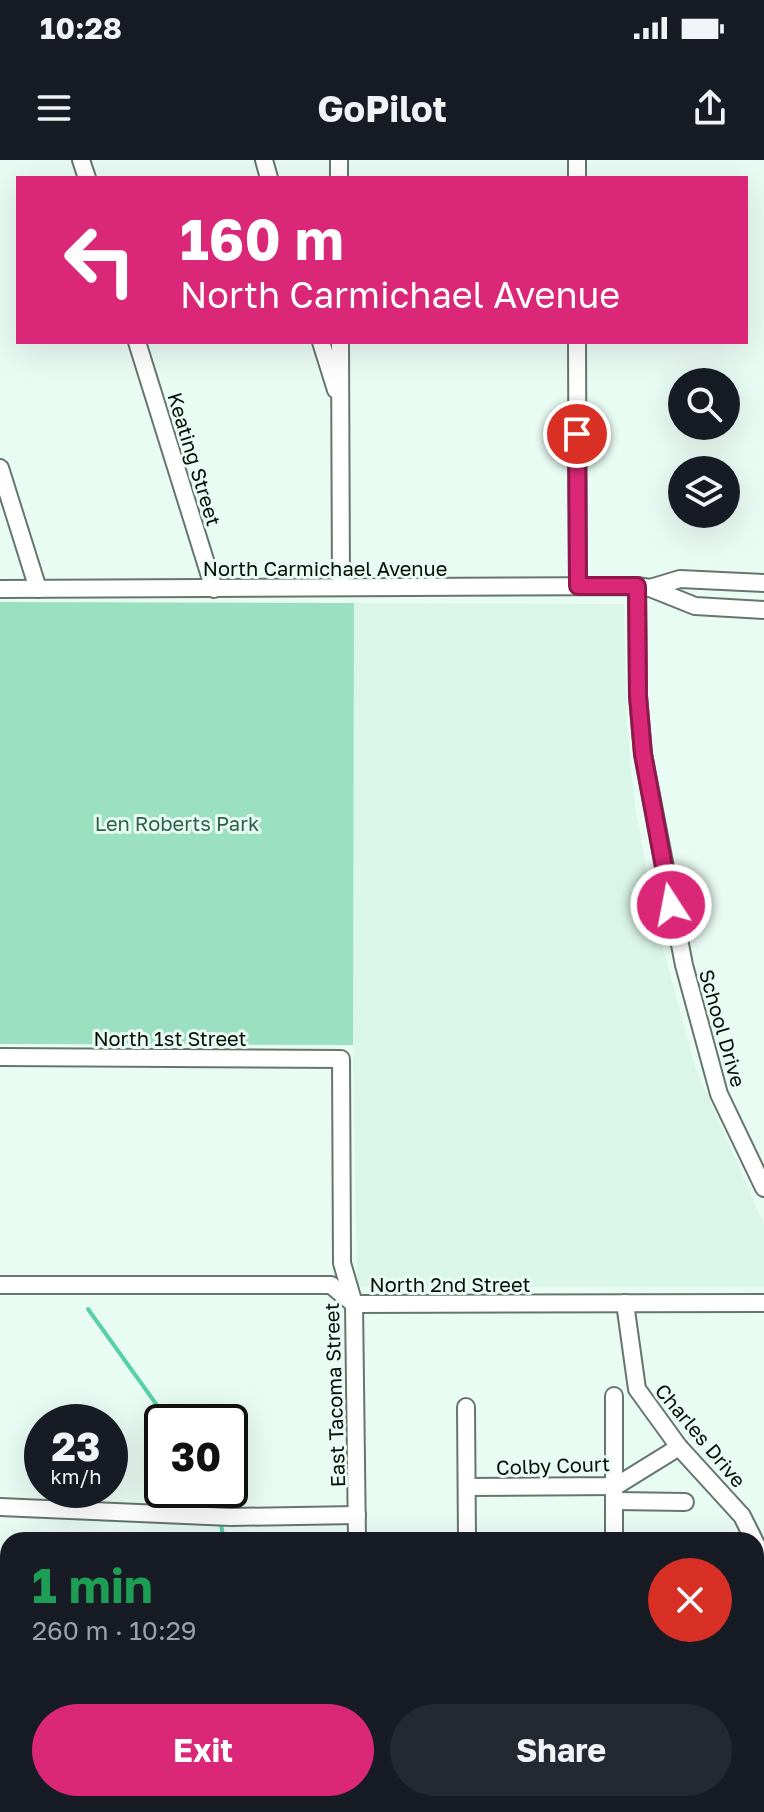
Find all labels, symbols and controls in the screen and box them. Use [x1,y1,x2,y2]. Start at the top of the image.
text: 10:28 [40,10,122,46]
icon: menu [32,86,76,130]
icon: share [688,86,732,130]
text: GoPilot [317,87,447,130]
text: 160 m [180,205,344,272]
icon: left [48,208,152,312]
text: North Carmichael Avenue [180,273,620,316]
map controls [668,368,740,528]
button: search [668,368,740,440]
street label: Keating Street [163,389,227,529]
pin [543,400,611,468]
icon: arrive [555,412,599,456]
button: layers [668,456,740,528]
street label: North Carmichael Avenue [203,556,447,580]
park label: Len Roberts Park [95,811,259,835]
position arrow [629,863,713,947]
street label: School Drive [695,967,751,1089]
street label: North 1st Street [93,1026,247,1050]
street label: North 2nd Street [369,1272,531,1296]
street label: East Tacoma Street [319,1302,349,1488]
street label: Charles Drive [651,1378,751,1492]
speed limit sign: 30 [144,1404,248,1508]
text: 23 [52,1422,100,1470]
street label: Colby Court [496,1451,610,1479]
text: km/h [51,1464,101,1488]
text: 1 min [32,1556,153,1614]
button: close [648,1558,732,1642]
text: 260 m · 10:29 [32,1615,197,1646]
button: Exit [32,1704,374,1796]
button: Share [390,1704,732,1796]

